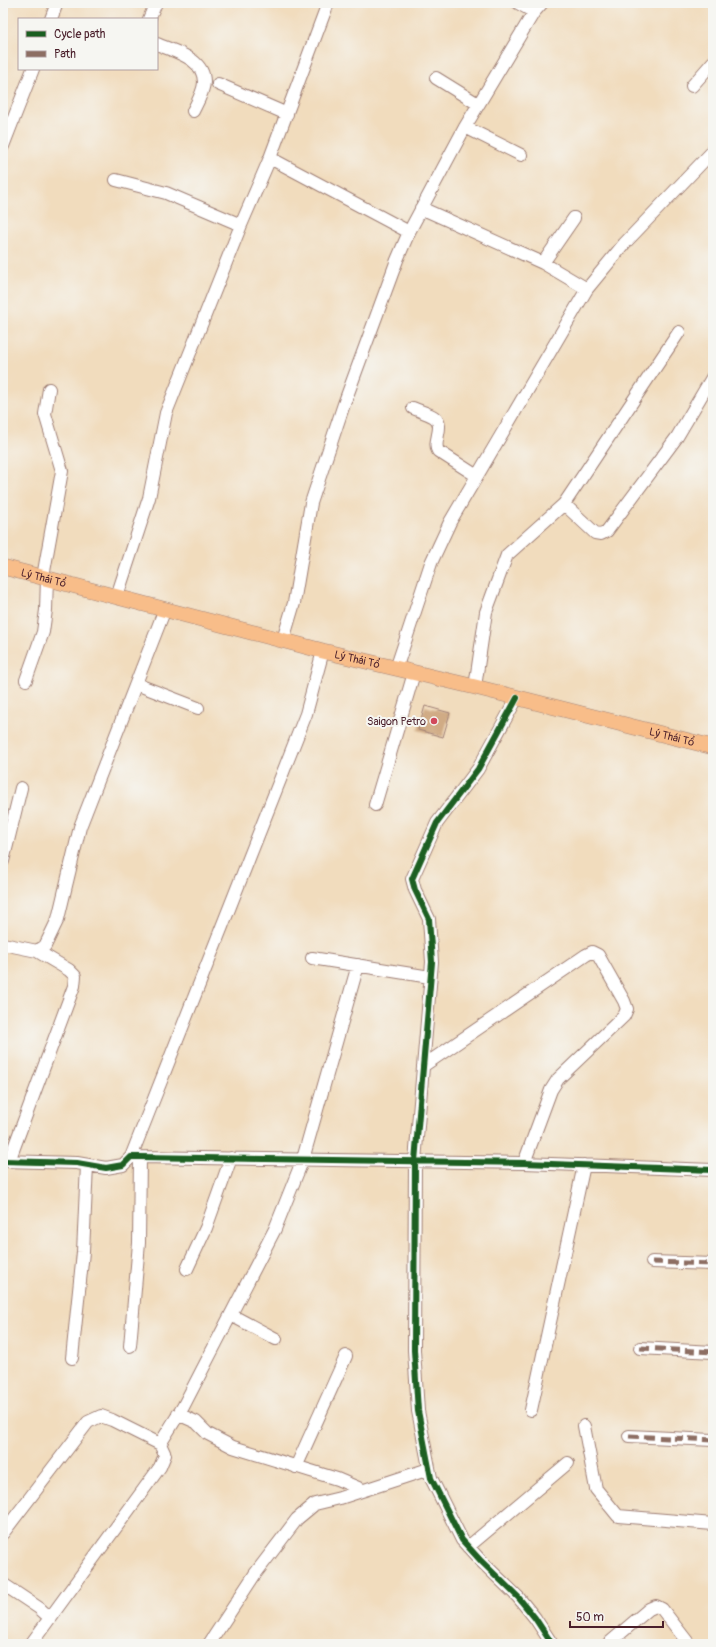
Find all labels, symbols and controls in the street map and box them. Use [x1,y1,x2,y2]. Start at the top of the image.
legend [18,18,158,70]
text: Cycle path [54,27,106,42]
text: Path [54,47,76,62]
street label: Lý Thái Tổ [19,566,68,590]
street label: Lý Thái Tổ [333,648,381,671]
place label: Saigon Petro [367,715,426,728]
marker: Saigon Petro [429,716,439,726]
street label: Lý Thái Tổ [648,725,696,749]
scale bar [570,1603,663,1629]
text: 50 m [576,1610,604,1625]

